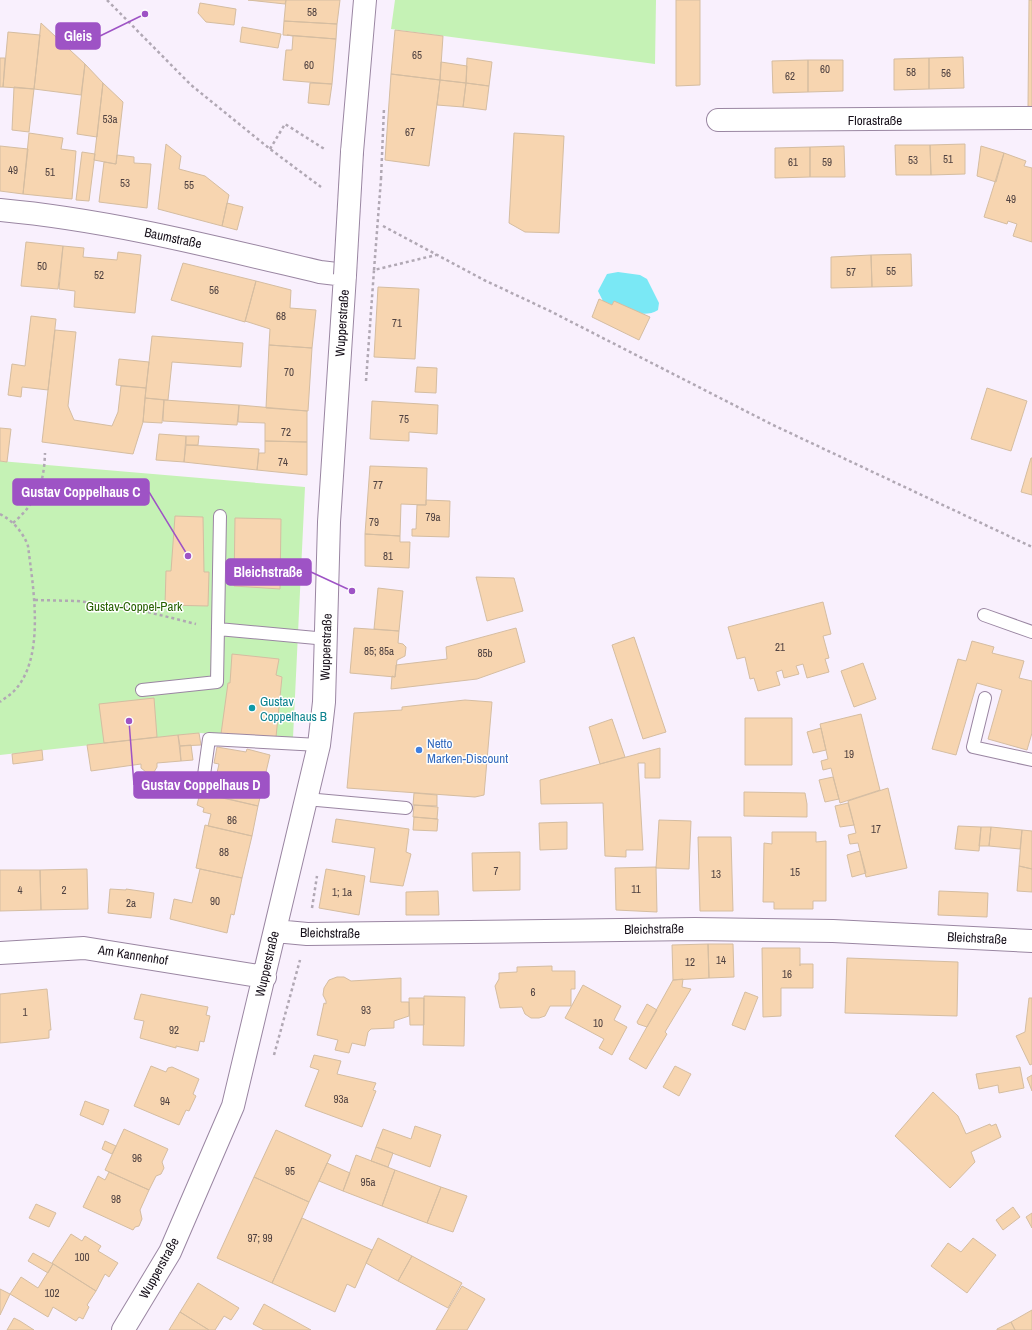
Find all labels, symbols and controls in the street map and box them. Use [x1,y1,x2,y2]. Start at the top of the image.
house number: 58 [307,5,317,19]
callout: Gleis [56,23,100,49]
text: Gleis [64,27,92,45]
house number: 65 [412,48,422,62]
house number: 60 [304,58,314,72]
house number: 60 [820,62,830,76]
house number: 58 [906,65,916,79]
house number: 56 [941,66,951,80]
house number: 62 [785,69,795,83]
house number: 53a [102,112,118,126]
street label: Florastraße [848,112,902,129]
house number: 67 [405,125,415,139]
house number: 51 [943,152,953,166]
house number: 53 [908,153,918,167]
house number: 61 [788,155,798,169]
house number: 59 [822,155,832,169]
house number: 49 [8,163,18,177]
house number: 51 [45,165,55,179]
house number: 53 [120,176,130,190]
house number: 55 [184,178,194,192]
house number: 49 [1006,192,1016,206]
street label: Baumstraße [143,224,203,252]
house number: 50 [37,259,47,273]
house number: 55 [886,264,896,278]
house number: 57 [846,265,856,279]
house number: 52 [94,268,104,282]
house number: 56 [209,283,219,297]
street label: Wupperstraße [331,289,353,357]
house number: 68 [276,309,286,323]
house number: 71 [392,316,402,330]
house number: 70 [284,365,294,379]
house number: 75 [399,412,409,426]
house number: 72 [281,425,291,439]
house number: 74 [278,455,288,469]
house number: 77 [373,478,383,492]
callout: Gustav Coppelhaus C [13,479,149,505]
text: Gustav Coppelhaus C [21,483,141,501]
house number: 79a [425,510,441,524]
house number: 79 [369,515,379,529]
house number: 81 [383,549,393,563]
callout: Bleichstraße [226,559,311,585]
text: Bleichstraße [234,563,302,581]
park label: Gustav-Coppel-Park [86,598,183,615]
street label: Wupperstraße [316,613,336,681]
house number: 21 [775,640,785,654]
house number: 85; 85a [364,644,394,658]
house number: 85b [477,646,493,660]
place label: Gustav Coppelhaus B [260,693,327,725]
marker: Gustav Coppelhaus B [247,703,257,713]
place label: Netto Marken-Discount [427,735,508,767]
marker: Netto Marken-Discount [414,745,424,755]
house number: 19 [844,747,854,761]
callout: Gustav Coppelhaus D [134,772,269,798]
text: Gustav Coppelhaus D [141,776,261,794]
house number: 86 [227,813,237,827]
house number: 17 [871,822,881,836]
house number: 88 [219,845,229,859]
house number: 7 [493,864,499,878]
house number: 15 [790,865,800,879]
house number: 13 [711,867,721,881]
house number: 11 [631,882,641,896]
house number: 4 [17,883,23,897]
house number: 2 [61,883,67,897]
house number: 1; 1a [332,885,352,899]
house number: 90 [210,894,220,908]
house number: 2a [126,896,136,910]
street label: Bleichstraße [624,920,684,938]
street label: Bleichstraße [300,924,360,942]
street label: Bleichstraße [947,928,1007,948]
street label: Wupperstraße [251,929,283,999]
street label: Am Kannenhof [96,941,169,969]
house number: 14 [716,953,726,967]
house number: 12 [685,955,695,969]
house number: 16 [782,967,792,981]
house number: 6 [530,985,536,999]
house number: 93 [361,1003,371,1017]
house number: 1 [22,1005,28,1019]
house number: 10 [593,1016,603,1030]
house number: 92 [169,1023,179,1037]
house number: 93a [333,1092,349,1106]
house number: 94 [160,1094,170,1108]
house number: 96 [132,1151,142,1165]
house number: 95 [285,1164,295,1178]
house number: 95a [360,1175,376,1189]
house number: 98 [111,1192,121,1206]
house number: 97; 99 [247,1231,273,1245]
street label: Wupperstraße [135,1234,183,1302]
house number: 100 [74,1250,90,1264]
house number: 102 [44,1286,60,1300]

